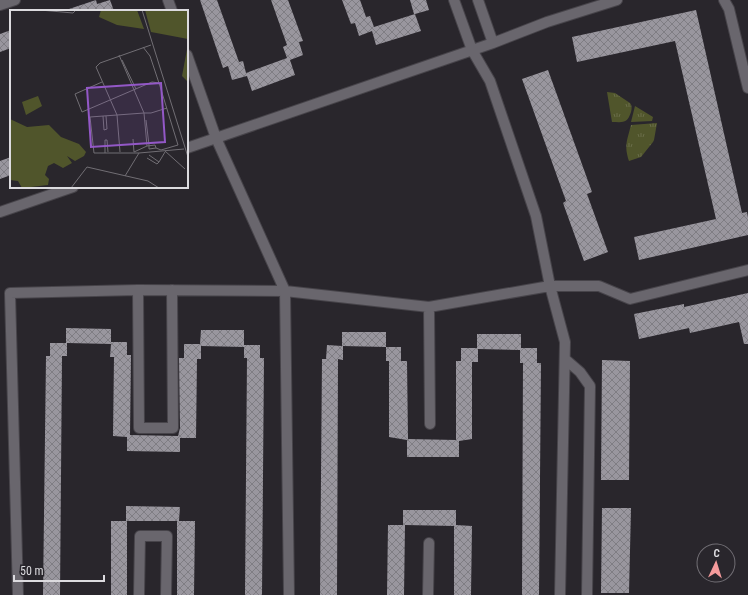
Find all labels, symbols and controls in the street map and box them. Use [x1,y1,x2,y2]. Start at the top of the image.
inset map [10,10,188,188]
north arrow [696,543,736,583]
text: С [713,547,720,560]
scale bar [14,557,104,583]
text: 50 m [20,564,44,578]

